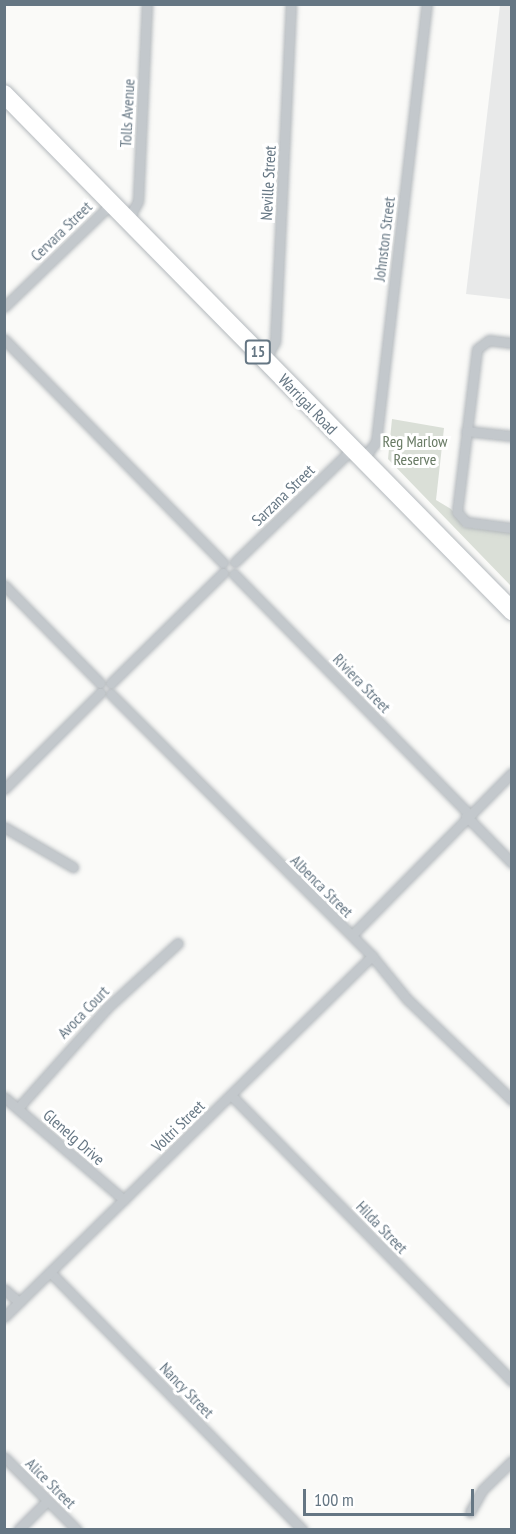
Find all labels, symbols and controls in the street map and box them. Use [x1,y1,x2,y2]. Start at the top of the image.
street label: Tolls Avenue [116,78,138,148]
street label: Neville Street [256,145,280,221]
street label: Johnston Street [369,196,399,282]
street label: Cervara Street [26,197,96,265]
road number: 15 [244,340,272,364]
street label: Warrigal Road [274,370,342,438]
park label: Reg Marlow Reserve [383,431,447,469]
street label: Sarzana Street [248,460,318,530]
street label: Riviera Street [329,649,395,717]
street label: Albenca Street [287,851,357,921]
street label: Avoca Court [53,982,113,1042]
street label: Voltri Street [148,1096,208,1156]
street label: Glenelg Drive [39,1105,109,1169]
street label: Hilda Street [352,1197,412,1257]
street label: Nancy Street [156,1358,218,1422]
street label: Alice Street [22,1454,80,1512]
scale bar [306,1477,477,1515]
text: 100 m [314,1488,354,1511]

